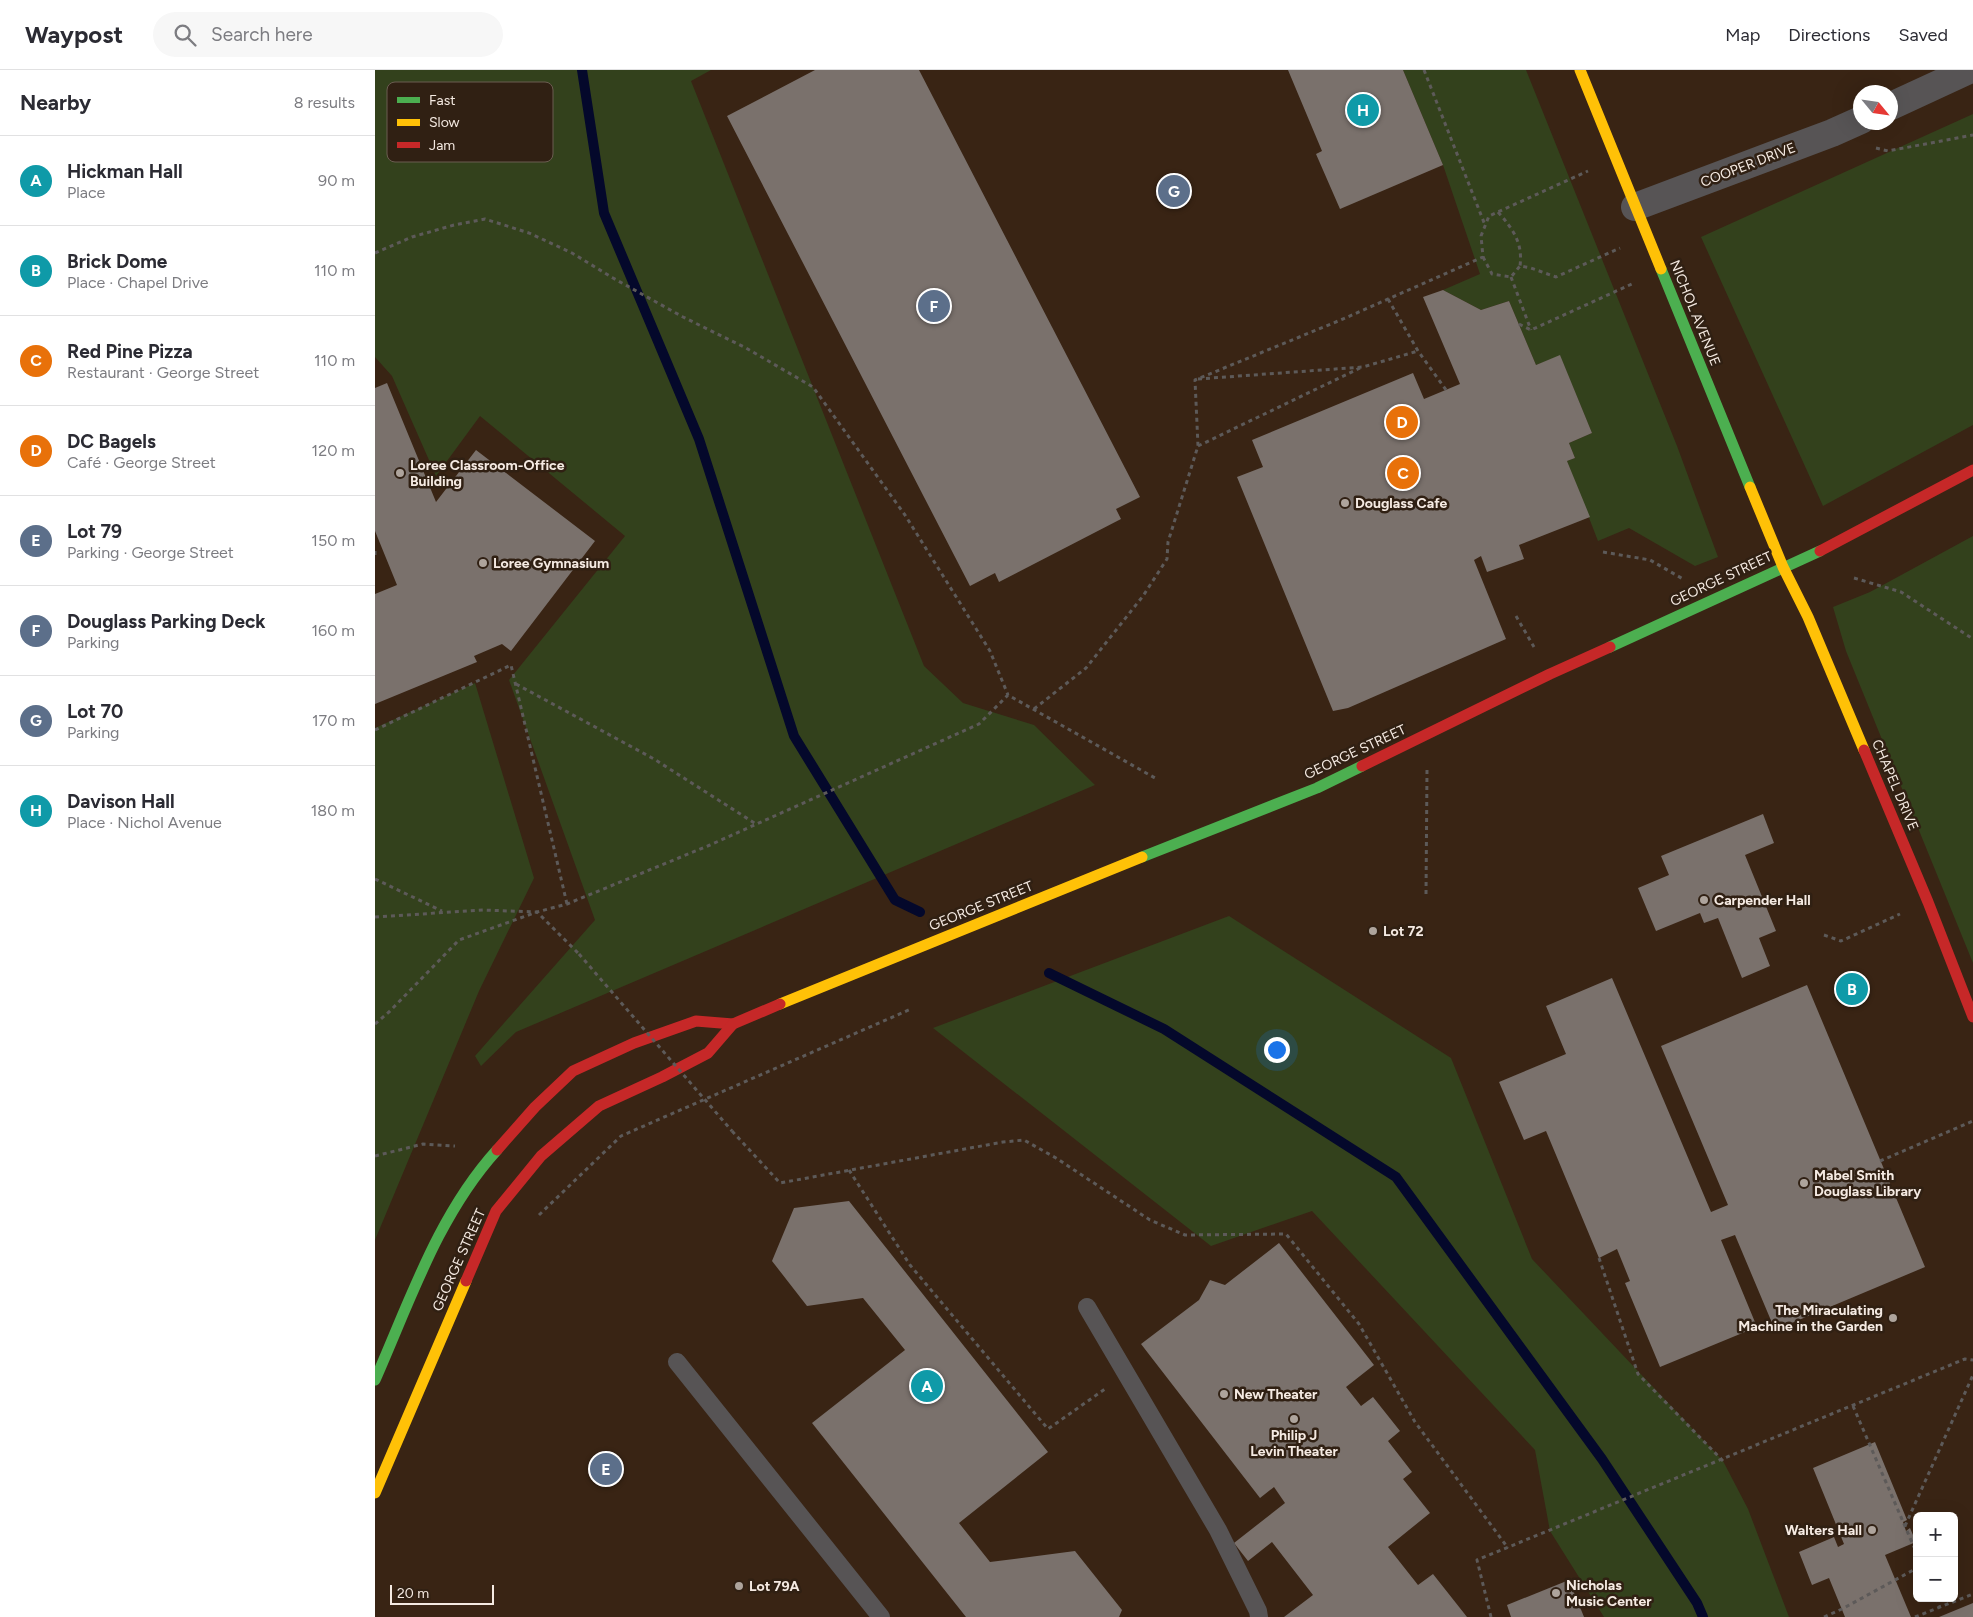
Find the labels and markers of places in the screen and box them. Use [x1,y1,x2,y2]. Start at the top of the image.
pin: H [1347,91,1379,129]
pin: G [1158,172,1190,210]
pin: F [918,287,950,325]
pin: D [1386,403,1418,441]
pin: C [1387,454,1419,492]
place label: Loree Classroom-Office Building [410,457,565,490]
marker: Loree Classroom-Office Building [394,467,406,479]
place label: Douglass Cafe [1355,495,1448,512]
marker: Douglass Cafe [1339,497,1351,509]
place label: Loree Gymnasium [493,555,609,572]
marker: Loree Gymnasium [477,557,489,569]
place label: Carpender Hall [1714,892,1811,909]
marker: Carpender Hall [1698,894,1710,906]
place label: Lot 72 [1383,923,1424,940]
marker: Lot 72 [1367,925,1379,937]
pin: B [1836,970,1868,1008]
place label: Mabel Smith Douglass Library [1814,1167,1922,1200]
marker: Mabel Smith Douglass Library [1798,1177,1810,1189]
place label: The Miraculating Machine in the Garden [1738,1302,1883,1335]
marker: The Miraculating Machine in the Garden [1887,1312,1899,1324]
pin: A [911,1367,943,1405]
place label: New Theater [1234,1386,1318,1403]
marker: New Theater [1218,1388,1230,1400]
marker: Philip J Levin Theater [1288,1413,1300,1425]
place label: Philip J Levin Theater [1250,1427,1339,1460]
pin: E [590,1450,622,1488]
place label: Walters Hall [1785,1522,1862,1539]
marker: Walters Hall [1866,1524,1878,1536]
place label: Nicholas Music Center [1566,1577,1652,1610]
place label: Lot 79A [749,1578,800,1595]
marker: Lot 79A [733,1580,745,1592]
marker: Nicholas Music Center [1550,1587,1562,1599]

